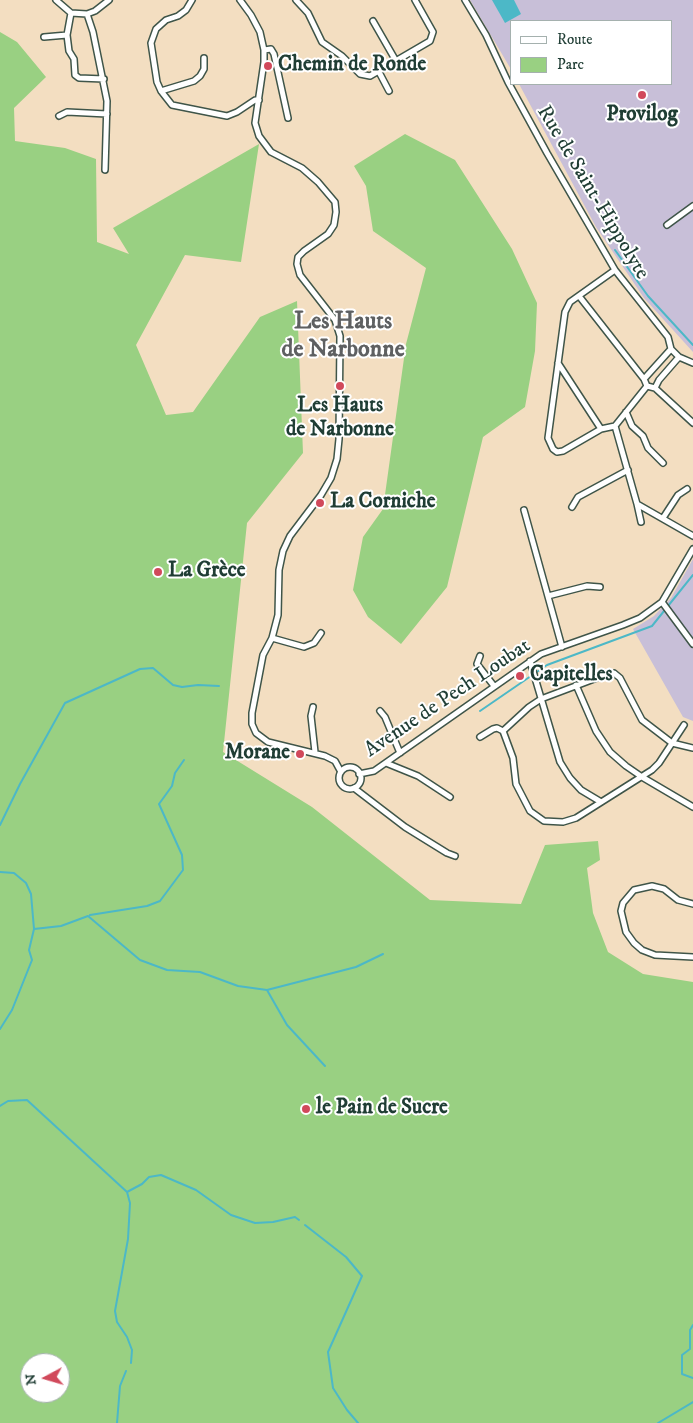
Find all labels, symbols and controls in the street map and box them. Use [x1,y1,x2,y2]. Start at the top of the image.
legend [510,20,673,85]
text: Route [557,30,592,49]
place label: Chemin de Ronde [278,53,426,79]
text: Parc [557,55,584,74]
marker: Chemin de Ronde [262,60,274,72]
marker: Provilog [636,89,648,101]
street label: Rue de Saint-Hippolyte [530,102,654,284]
place label: Provilog [606,103,678,129]
district label: Les Hauts de Narbonne [281,309,405,365]
marker: Les Hauts de Narbonne [334,380,346,392]
place label: Les Hauts de Narbonne [286,394,394,444]
place label: La Corniche [330,490,436,516]
marker: La Corniche [314,497,326,509]
place label: La Grèce [168,559,245,585]
marker: La Grèce [152,566,164,578]
street label: Avenue de Pech Loubat [360,634,536,764]
place label: Capitelles [530,663,612,689]
marker: Capitelles [514,670,526,682]
place label: Morane [225,741,290,767]
marker: Morane [294,748,306,760]
place label: le Pain de Sucre [316,1096,448,1122]
marker: le Pain de Sucre [300,1103,312,1115]
north arrow [20,1353,70,1403]
text: N [22,1373,41,1386]

